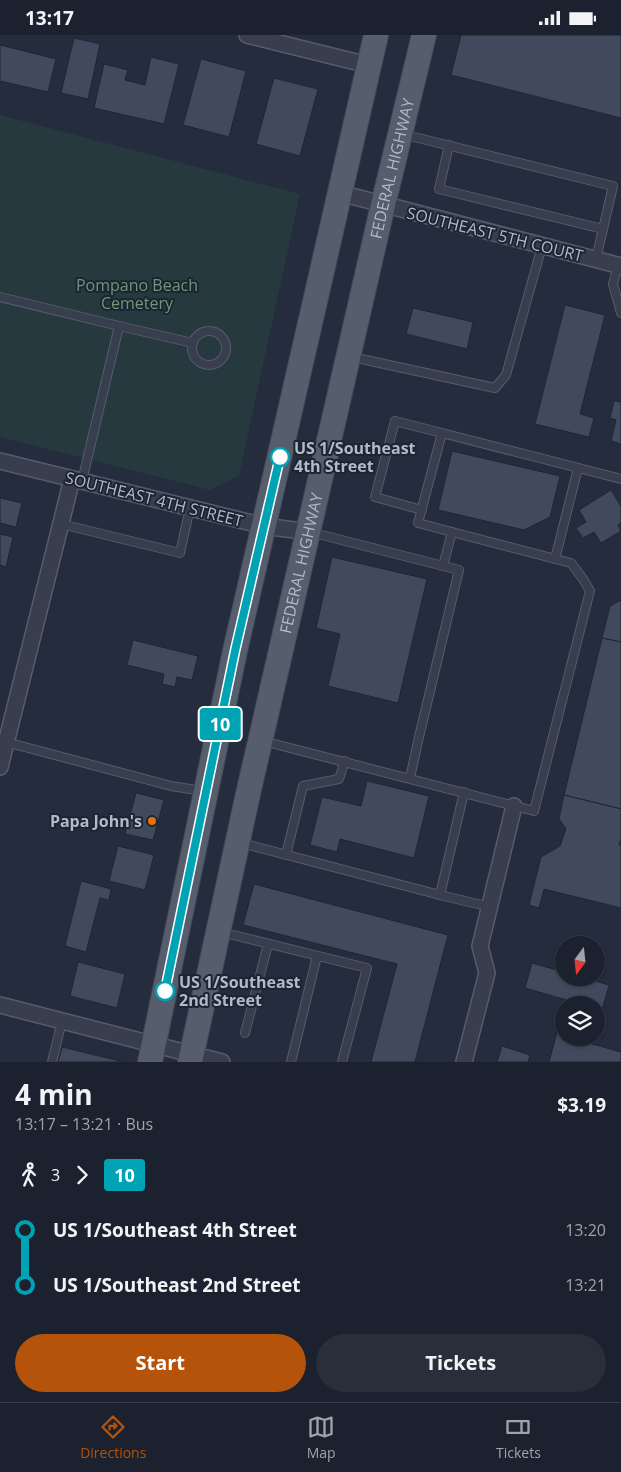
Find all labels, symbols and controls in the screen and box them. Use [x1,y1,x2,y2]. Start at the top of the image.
text: 13:17 [25,5,74,31]
street label: FEDERAL HIGHWAY [365,96,419,241]
street label: SOUTHEAST 5TH COURT [405,201,586,267]
park label: Pompano Beach Cemetery [76,274,198,314]
place label: US 1/Southeast 4th Street [294,437,416,477]
marker: US 1/Southeast 4th Street [270,447,290,467]
street label: SOUTHEAST 4TH STREET [63,466,245,532]
street label: FEDERAL HIGHWAY [274,491,328,636]
line badge: 10 [198,708,242,740]
text: 10 [210,712,230,736]
place label: Papa John's [50,810,142,832]
marker: Papa John's [146,815,158,827]
north arrow [555,936,605,986]
map controls [555,936,605,1046]
place label: US 1/Southeast 2nd Street [179,971,301,1011]
marker: US 1/Southeast 2nd Street [155,981,175,1001]
button: layers [555,996,605,1046]
text: 4 min [15,1075,93,1113]
text: $3.19 [557,1092,606,1118]
text: 13:17 – 13:21 · Bus [15,1113,153,1135]
icon: walk [15,1161,43,1189]
icon: forward [68,1161,96,1189]
text: 10 [114,1163,135,1187]
text: 3 [51,1164,60,1186]
text: US 1/Southeast 4th Street [53,1217,297,1243]
text: 13:20 [565,1219,606,1241]
text: US 1/Southeast 2nd Street [53,1272,301,1298]
text: 13:21 [565,1274,606,1296]
button: Start [15,1334,306,1392]
button: Tickets [316,1334,606,1392]
tab: Directions [80,1413,146,1462]
tab: Map [307,1413,336,1462]
tab: Tickets [496,1413,541,1462]

